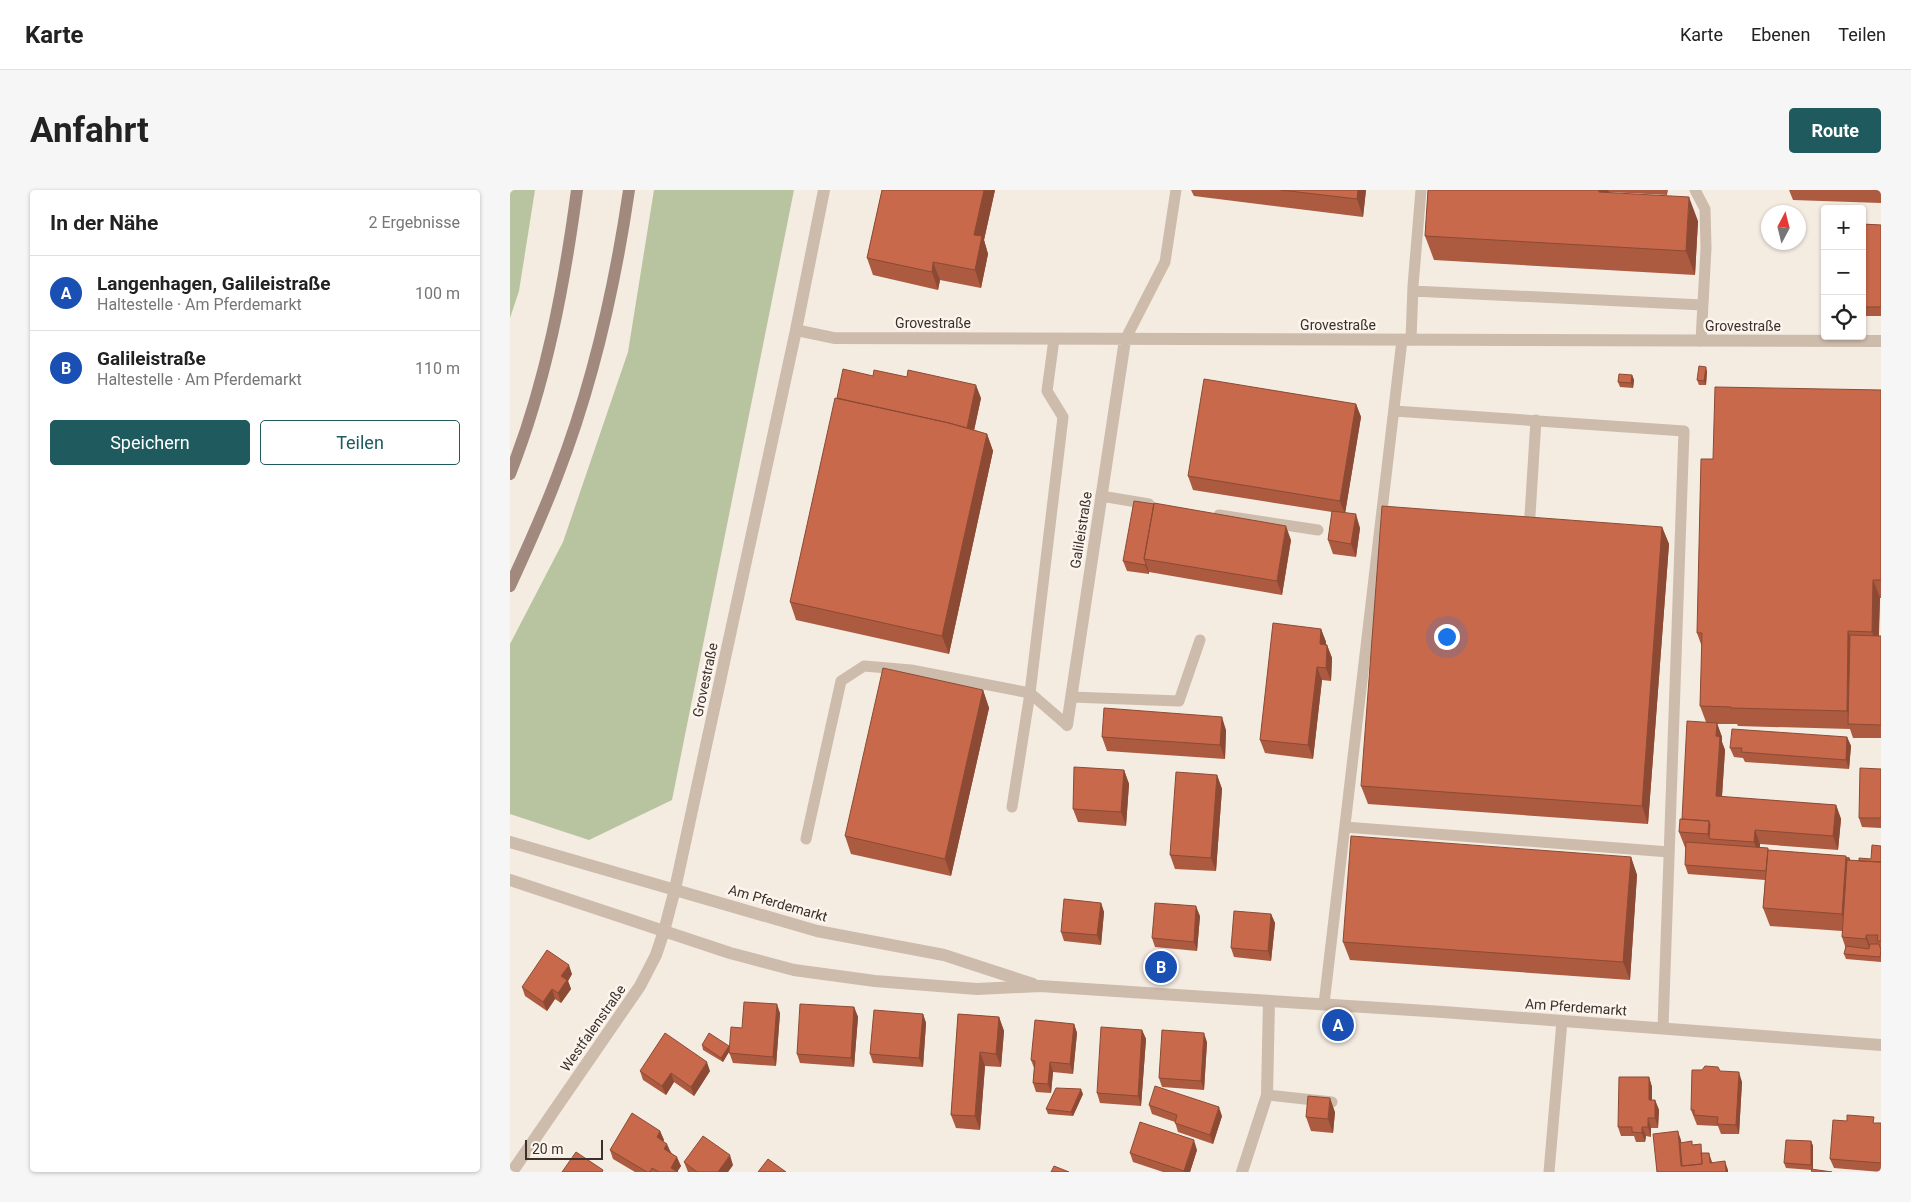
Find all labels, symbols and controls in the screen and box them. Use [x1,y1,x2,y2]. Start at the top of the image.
text: Karte [25,21,84,49]
text: Karte [1680,24,1723,45]
text: Ebenen [1751,24,1810,45]
text: Teilen [1838,24,1886,45]
button: Route [1789,108,1881,153]
text: Anfahrt [30,110,149,151]
north arrow [1761,205,1806,250]
map controls [1821,205,1866,340]
button: + [1821,205,1866,250]
text: In der Nähe [50,211,158,235]
text: 2 Ergebnisse [368,213,460,232]
button: − [1821,250,1866,295]
text: Langenhagen, Galileistraße [97,272,331,295]
text: A [61,284,71,303]
text: 100 m [415,284,460,303]
text: Haltestelle · Am Pferdemarkt [97,295,302,314]
button: locate [1821,295,1866,340]
street label: Grovestraße [895,315,971,331]
street label: Grovestraße [1300,317,1376,333]
street label: Grovestraße [1705,318,1781,334]
text: Galileistraße [97,347,206,370]
text: B [61,359,71,378]
text: 110 m [415,359,460,378]
text: Haltestelle · Am Pferdemarkt [97,370,302,389]
button: Speichern [50,420,250,465]
button: Teilen [260,420,460,465]
street label: Galileistraße [1067,490,1095,570]
your location [1434,624,1460,650]
street label: Grovestraße [689,641,721,719]
street label: Am Pferdemarkt [727,881,830,925]
pin: B [1145,948,1177,986]
street label: Westfalenstraße [557,982,629,1074]
street label: Am Pferdemarkt [1525,995,1628,1019]
pin: A [1322,1006,1354,1044]
scale bar [525,1137,602,1160]
text: 20 m [532,1141,564,1157]

